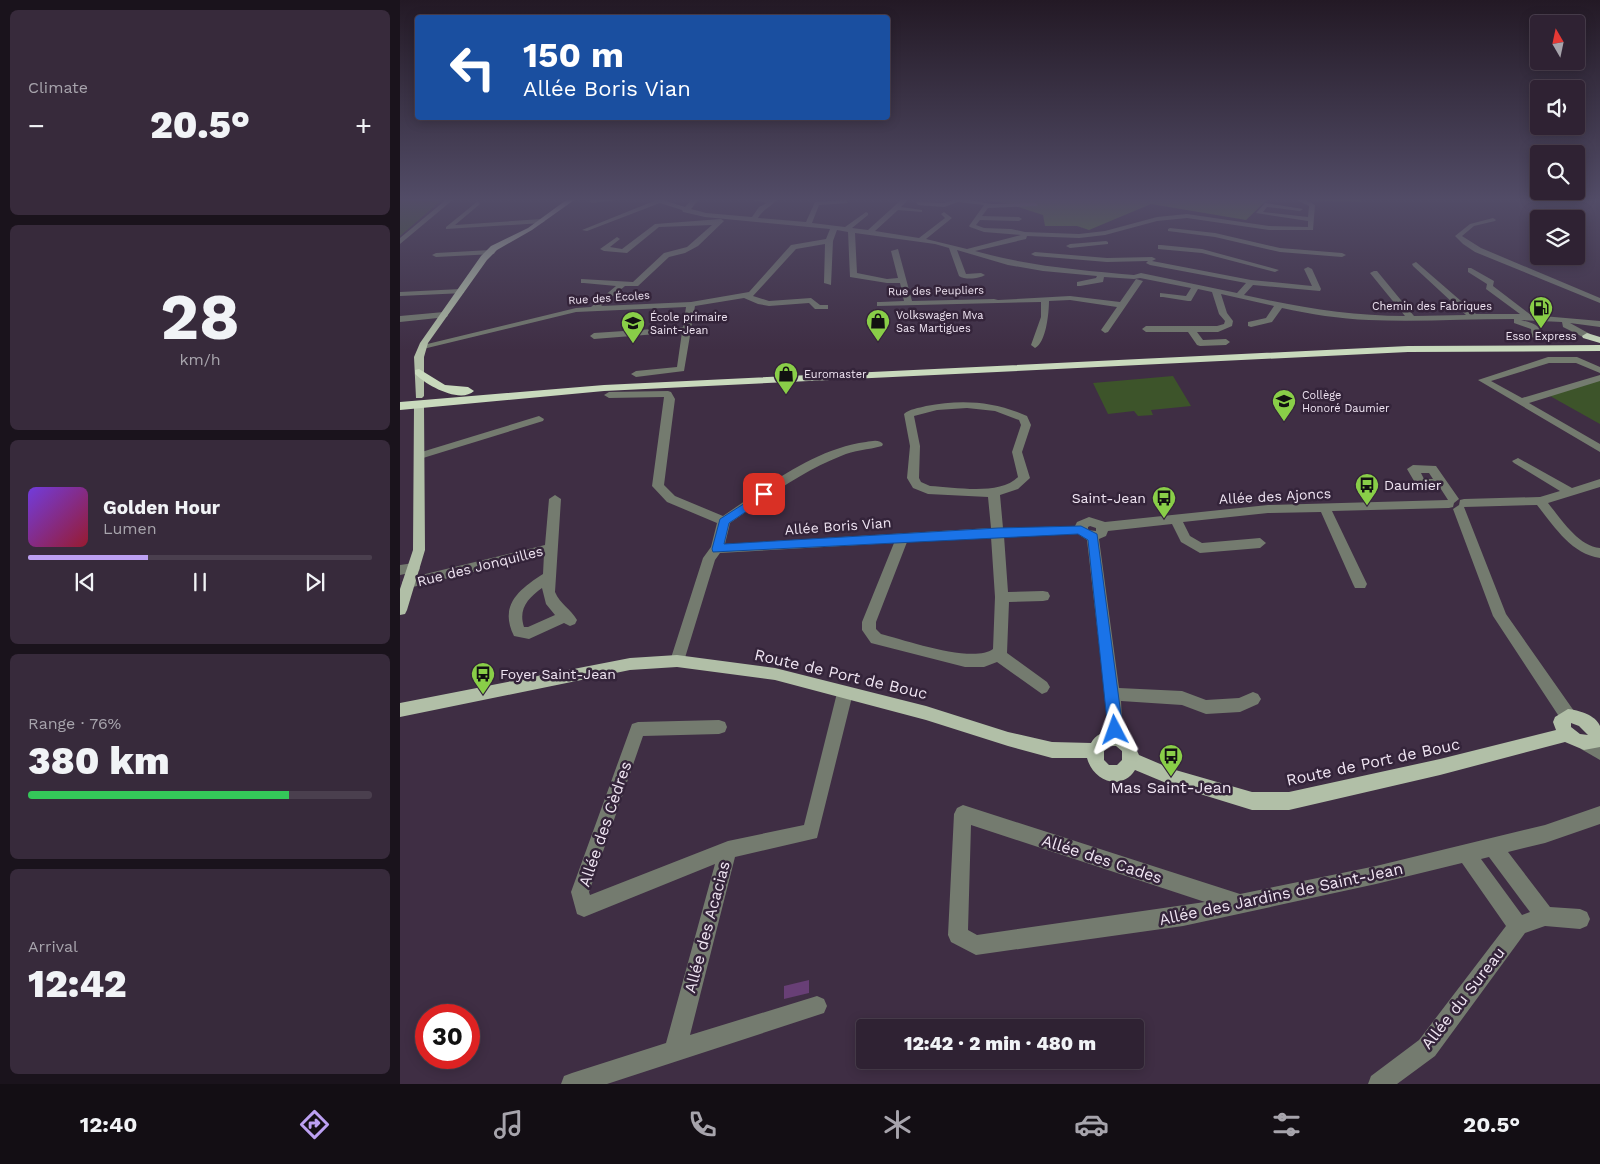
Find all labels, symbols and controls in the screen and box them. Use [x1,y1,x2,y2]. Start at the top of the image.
north arrow [1530,15,1585,70]
map controls [1530,15,1585,265]
text: 150 m [523,34,624,76]
icon: left [440,35,505,100]
text: Allée Boris Vian [523,76,691,101]
text: Climate [28,78,88,97]
button: sound [1530,80,1585,135]
text: 20.5° [150,103,250,147]
text: − [28,109,45,142]
text: + [355,109,372,142]
button: search [1530,145,1585,200]
button: layers [1530,210,1585,265]
text: 28 [160,279,240,355]
street label: Rue des Peupliers [888,284,984,298]
street label: Rue des Écoles [568,288,651,307]
fuel station icon: Esso Express [1528,295,1554,329]
street label: Chemin des Fabriques [1372,300,1492,313]
shop icon: Volkswagen Mva Sas Martigues [865,308,891,342]
place label: Volkswagen Mva Sas Martigues [896,309,983,335]
school or university icon: École primaire Saint-Jean [620,310,646,344]
place label: École primaire Saint-Jean [650,310,728,337]
place label: Esso Express [1506,330,1577,343]
text: km/h [179,350,221,369]
shop icon: Euromaster [773,361,799,395]
place label: Euromaster [804,368,867,381]
school or university icon: Collège Honoré Daumier [1271,388,1297,422]
place label: Collège Honoré Daumier [1302,389,1390,415]
bus stop icon: Daumier [1354,472,1380,506]
pin [743,473,785,515]
place label: Daumier [1384,477,1442,493]
icon: arrive [750,480,778,508]
bus stop icon: Saint-Jean [1151,485,1177,519]
street label: Allée des Ajoncs [1218,485,1332,507]
place label: Saint-Jean [1072,490,1146,506]
text: Golden Hour [103,496,220,519]
street label: Allée Boris Vian [784,514,892,538]
text: Lumen [103,519,157,538]
street label: Rue des Jonquilles [415,543,545,589]
icon: previous [71,568,99,596]
icon: pause [186,568,214,596]
icon: next [301,568,329,596]
street label: Route de Port de Bouc [753,645,929,703]
bus stop icon: Foyer Saint-Jean [470,661,496,695]
place label: Foyer Saint-Jean [500,666,616,682]
position arrow [1088,703,1140,755]
text: Range · 76% [28,714,121,733]
street label: Route de Port de Bouc [1284,734,1462,790]
text: 380 km [28,739,170,783]
bus stop icon: Mas Saint-Jean [1158,743,1184,777]
street label: Allée des Cèdres [575,759,635,889]
place label: Mas Saint-Jean [1110,778,1232,797]
street label: Allée des Cades [1040,831,1164,887]
street label: Allée des Acacias [680,859,734,995]
street label: Allée des Jardins de Saint-Jean [1157,859,1405,929]
text: Arrival [28,937,78,956]
street label: Allée du Sureau [1417,943,1509,1053]
text: 12:42 [28,962,127,1006]
speed limit sign: 30 [415,1004,480,1069]
text: 12:42 · 2 min · 480 m [904,1032,1096,1055]
icon: directions [297,1107,332,1142]
icon: music [491,1107,526,1142]
icon: phone [685,1107,720,1142]
icon: climate [880,1107,915,1142]
icon: car [1074,1107,1109,1142]
icon: filters [1269,1107,1304,1142]
text: 12:40 [80,1112,137,1137]
text: 20.5° [1463,1112,1520,1137]

